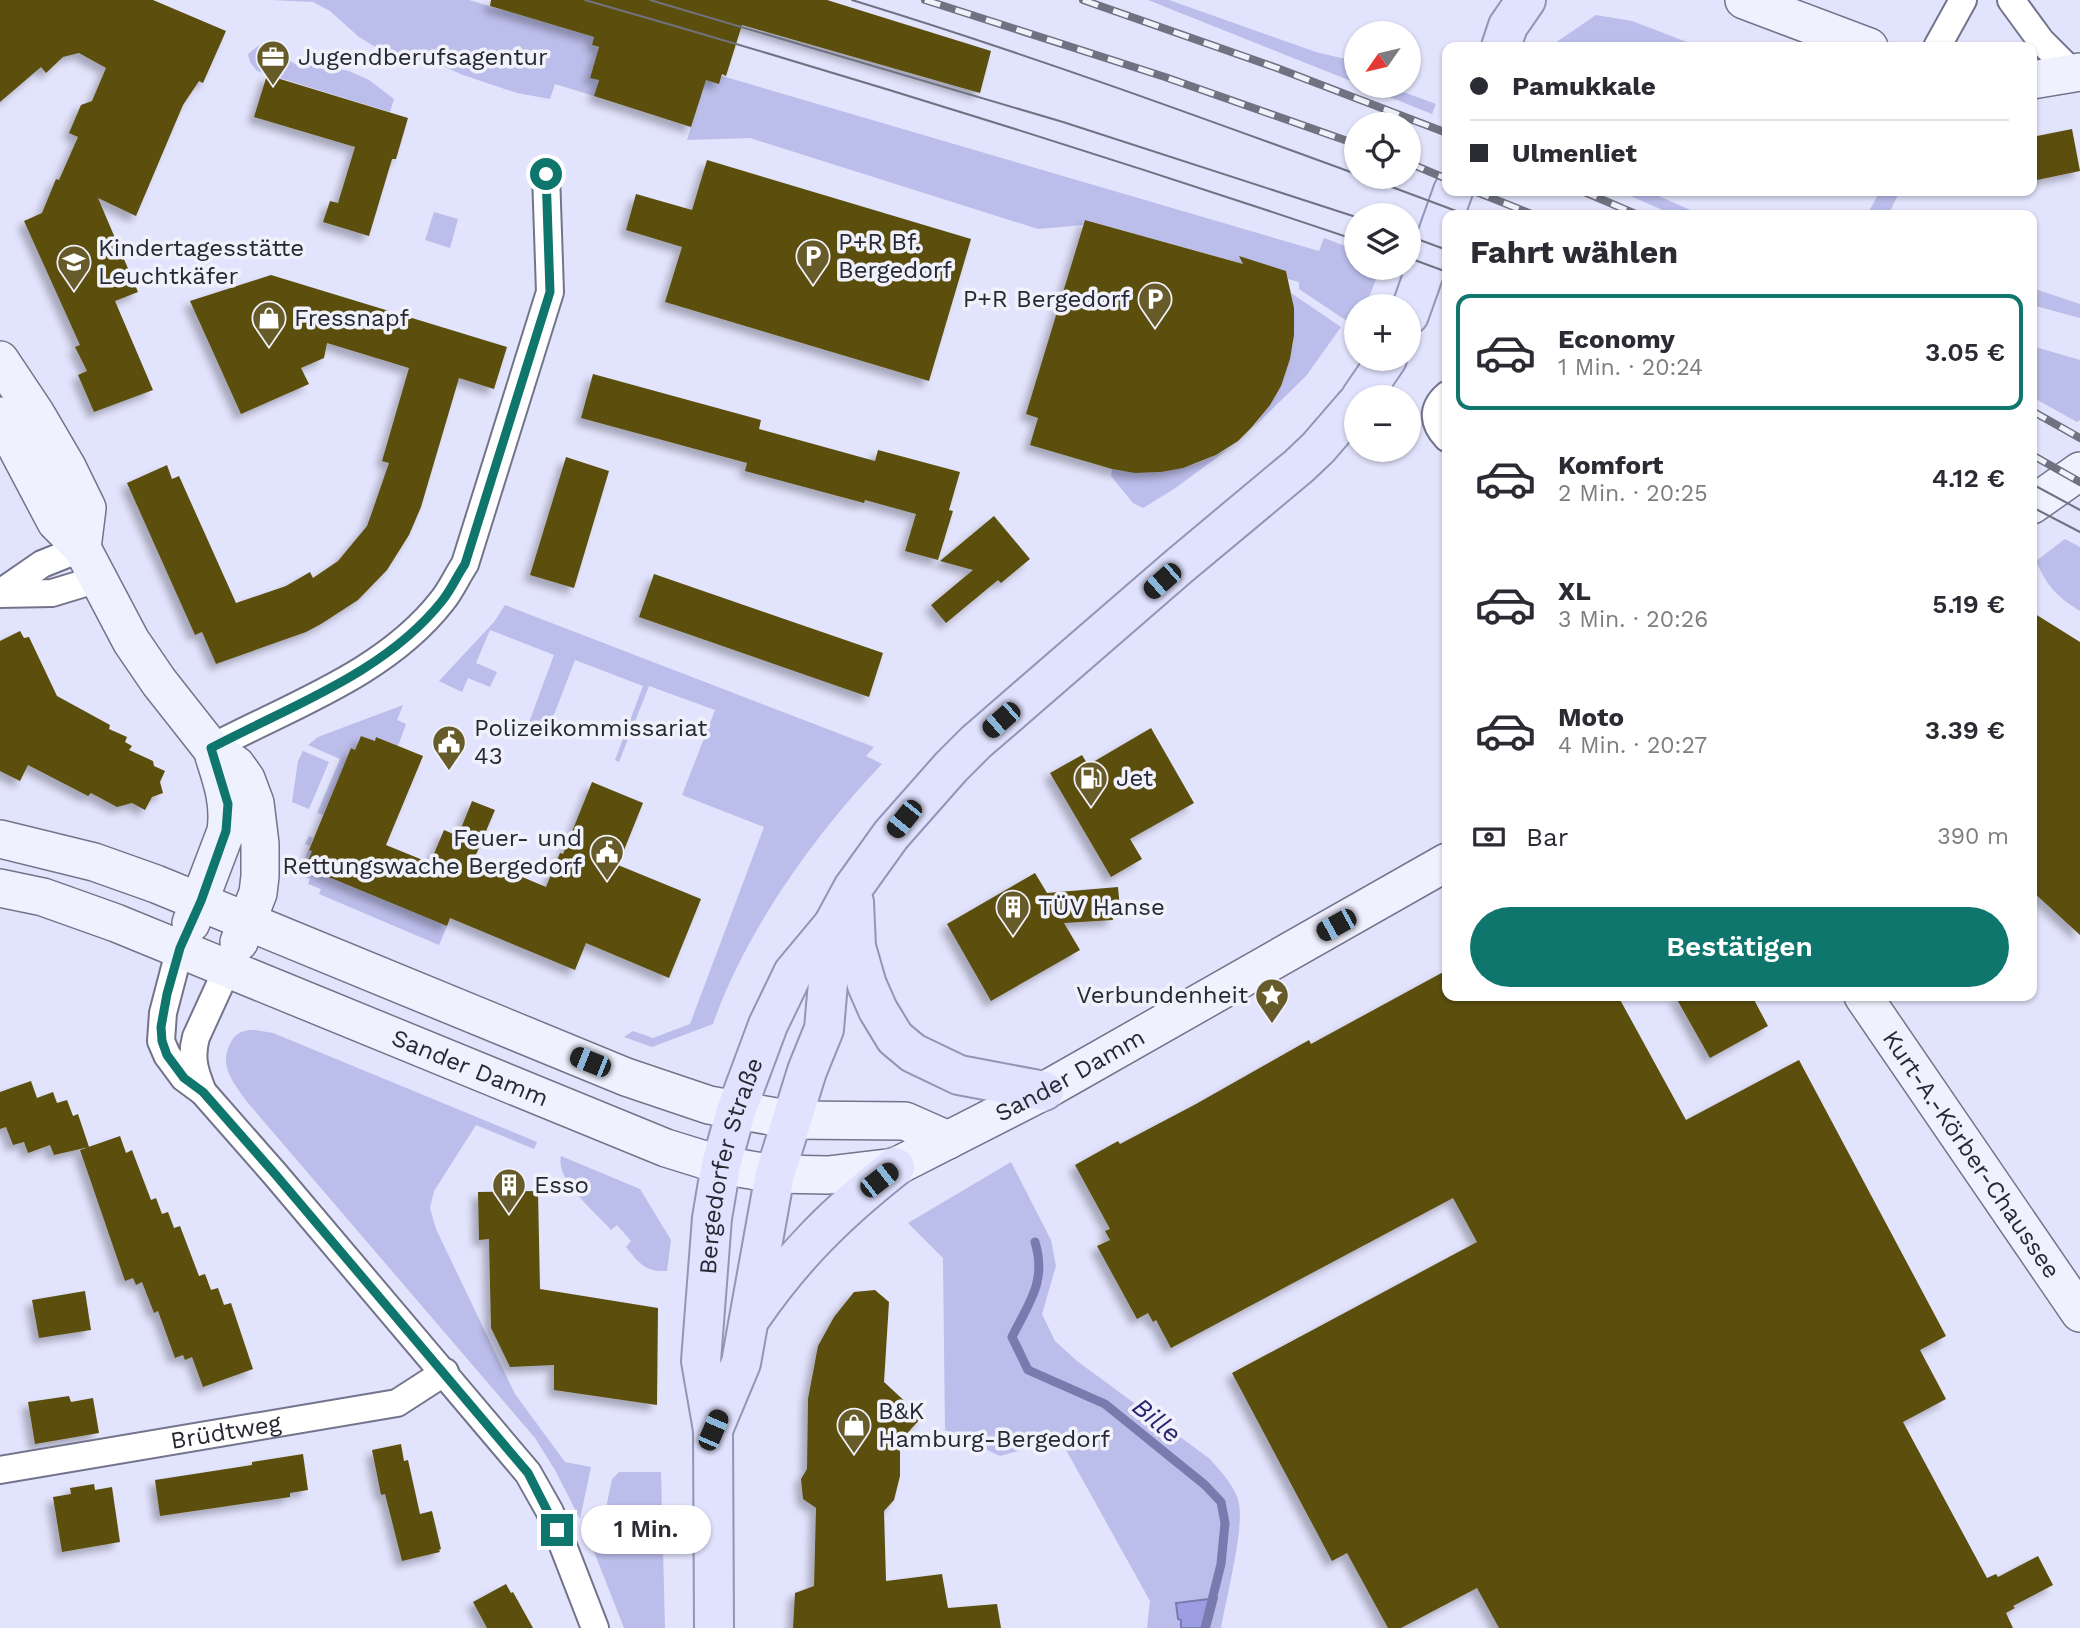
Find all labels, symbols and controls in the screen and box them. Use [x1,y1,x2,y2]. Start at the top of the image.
north arrow [1344,21,1421,98]
map controls [1344,21,1421,462]
office icon: Jugendberufsagentur [254,38,292,87]
place label: Jugendberufsagentur [298,43,548,71]
text: Pamukkale [1512,71,1656,101]
button: locate [1344,112,1421,189]
text: Ulmenliet [1512,138,1637,168]
route start [530,158,562,190]
button: layers [1344,203,1421,280]
place label: P+R Bf. Bergedorf [838,228,953,284]
text: Fahrt wählen [1470,233,1678,271]
place label: Kindertagesstätte Leuchtkäfer [98,234,304,290]
parking icon: P+R Bf. Bergedorf [794,237,832,286]
school or university icon: Kindertagesstätte Leuchtkäfer [55,243,93,292]
parking icon: P+R Bergedorf [1136,280,1174,329]
place label: P+R Bergedorf [963,285,1131,313]
button: + [1344,294,1421,371]
shop icon: Fressnapf [250,299,288,348]
place label: Fressnapf [294,304,409,332]
icon: car [1474,321,1537,384]
text: Economy [1558,324,1675,354]
text: 3.05 € [1925,337,2005,367]
text: 1 Min. · 20:24 [1558,354,1703,381]
button: − [1344,385,1421,462]
icon: car [1474,447,1537,510]
text: Komfort [1558,450,1663,480]
text: 4.12 € [1932,463,2005,493]
text: 2 Min. · 20:25 [1558,480,1708,507]
car [1140,559,1185,603]
icon: car [1474,573,1537,636]
text: XL [1558,576,1591,606]
text: 5.19 € [1932,589,2005,619]
text: 3 Min. · 20:26 [1558,606,1708,633]
car [979,698,1024,742]
icon: car [1474,699,1537,762]
text: Moto [1558,702,1624,732]
place label: Polizeikommissariat 43 [474,714,707,770]
text: 3.39 € [1925,715,2005,745]
public building icon: Polizeikommissariat 43 [430,723,468,772]
text: 4 Min. · 20:27 [1558,732,1707,759]
fuel station icon: Jet [1072,759,1110,808]
place label: Jet [1116,764,1153,792]
car [883,796,926,842]
icon: cash [1470,818,1508,856]
text: Bar [1526,822,1568,852]
text: 390 m [1937,823,2009,850]
place label: Feuer- und Rettungswache Bergedorf [282,824,583,880]
public building icon: Feuer- und Rettungswache Bergedorf [588,833,626,882]
building icon: TÜV Hanse [994,888,1032,937]
place label: TÜV Hanse [1038,893,1165,921]
car [1313,906,1360,944]
button: Bestätigen [1470,907,2009,987]
place icon: Verbundenheit [1253,976,1291,1025]
place label: Verbundenheit [1076,981,1248,1009]
street label: Sander Damm [388,1023,553,1112]
street label: Sander Damm [990,1023,1150,1128]
street label: Kurt-A.-Körber-Chaussee [1877,1025,2066,1284]
car [567,1044,614,1080]
street label: Bergedorfer Straße [694,1054,769,1275]
car [856,1159,903,1201]
building icon: Esso [490,1166,528,1215]
place label: Esso [534,1171,589,1199]
water label: Bille [1127,1391,1187,1449]
place label: B&K Hamburg-Bergedorf [878,1397,1111,1453]
shop icon: B&K Hamburg-Bergedorf [835,1406,873,1455]
car [696,1407,731,1453]
street label: Brüdtweg [168,1409,283,1455]
callout: 1 Min. [582,1506,711,1554]
route end [541,1514,573,1546]
text: 1 Min. [614,1516,678,1543]

